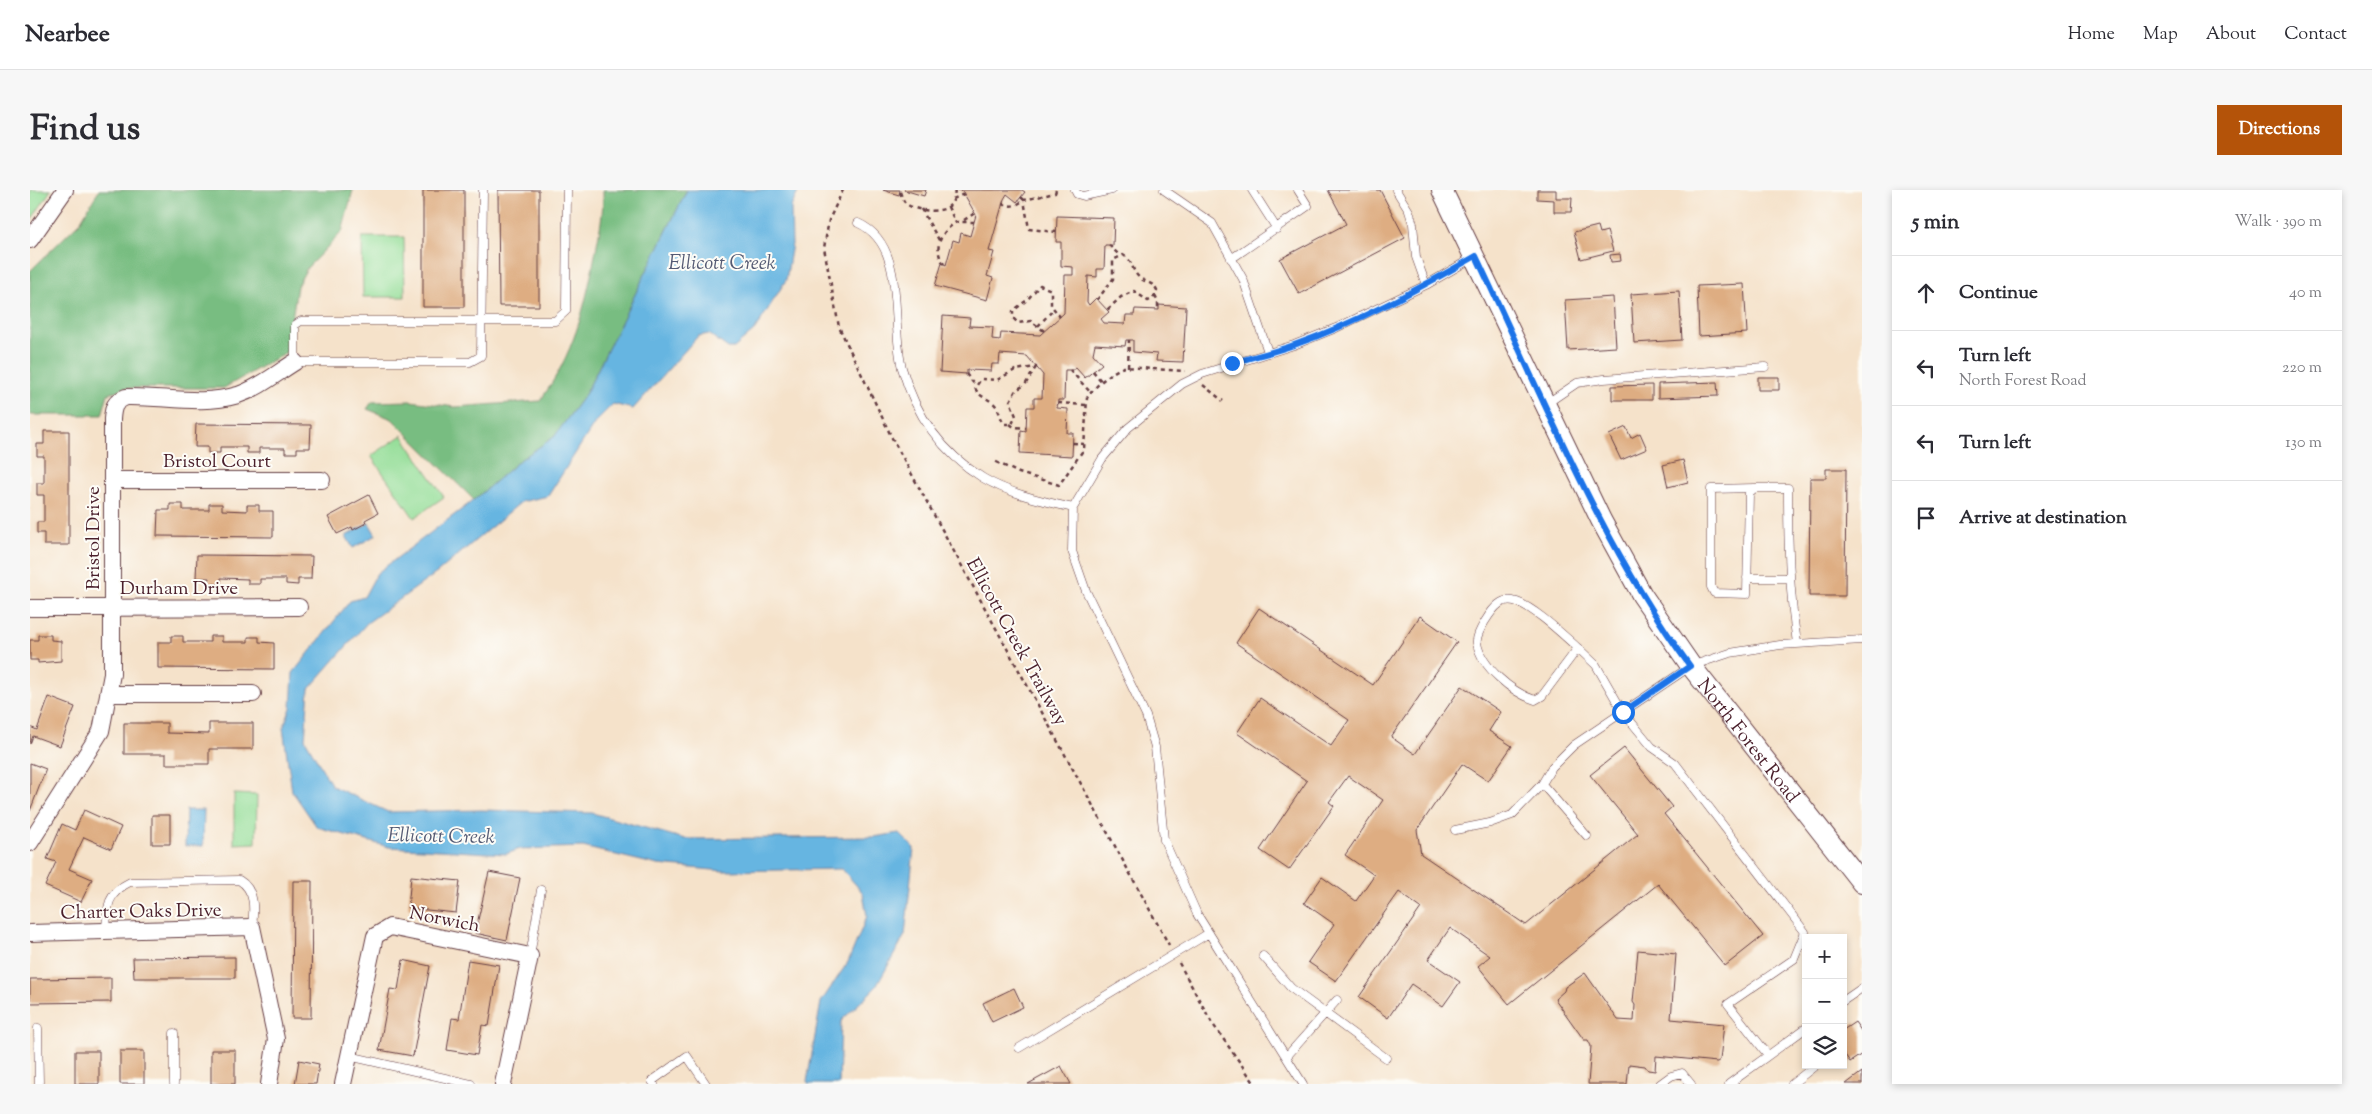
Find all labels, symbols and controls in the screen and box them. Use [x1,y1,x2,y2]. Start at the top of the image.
text: Nearbee [25,18,110,52]
text: Home [2068,22,2115,48]
text: Map [2143,22,2178,48]
text: About [2206,22,2256,48]
text: Contact [2284,22,2347,48]
text: Find us [30,105,140,156]
button: Directions [2217,105,2342,155]
text: 5 min [1912,208,1959,238]
text: Walk · 390 m [2234,211,2322,234]
water label: Ellicott Creek [668,250,776,279]
icon: ahead [1912,279,1940,307]
text: Continue [1959,280,2038,307]
text: 40 m [2289,282,2322,305]
text: Turn left [1959,343,2031,370]
route end [1221,352,1244,375]
icon: left [1912,354,1940,382]
text: 220 m [2282,357,2322,380]
text: North Forest Road [1959,370,2087,393]
icon: left [1912,429,1940,457]
text: Turn left [1959,430,2031,457]
text: 130 m [2285,432,2322,455]
street label: Bristol Court [163,449,271,476]
street label: Bristol Drive [81,486,108,590]
icon: arrive [1912,504,1940,532]
text: Arrive at destination [1959,505,2127,532]
street label: Ellicott Creek Trailway [958,554,1073,731]
street label: Durham Drive [120,576,238,603]
street label: North Forest Road [1690,673,1805,809]
route start [1612,701,1635,724]
water label: Ellicott Creek [387,822,495,853]
street label: Charter Oaks Drive [60,898,222,927]
street label: Norwich [407,900,482,941]
map controls [1802,934,1847,1069]
button: + [1802,934,1847,979]
button: − [1802,979,1847,1024]
button: layers [1802,1024,1847,1069]

